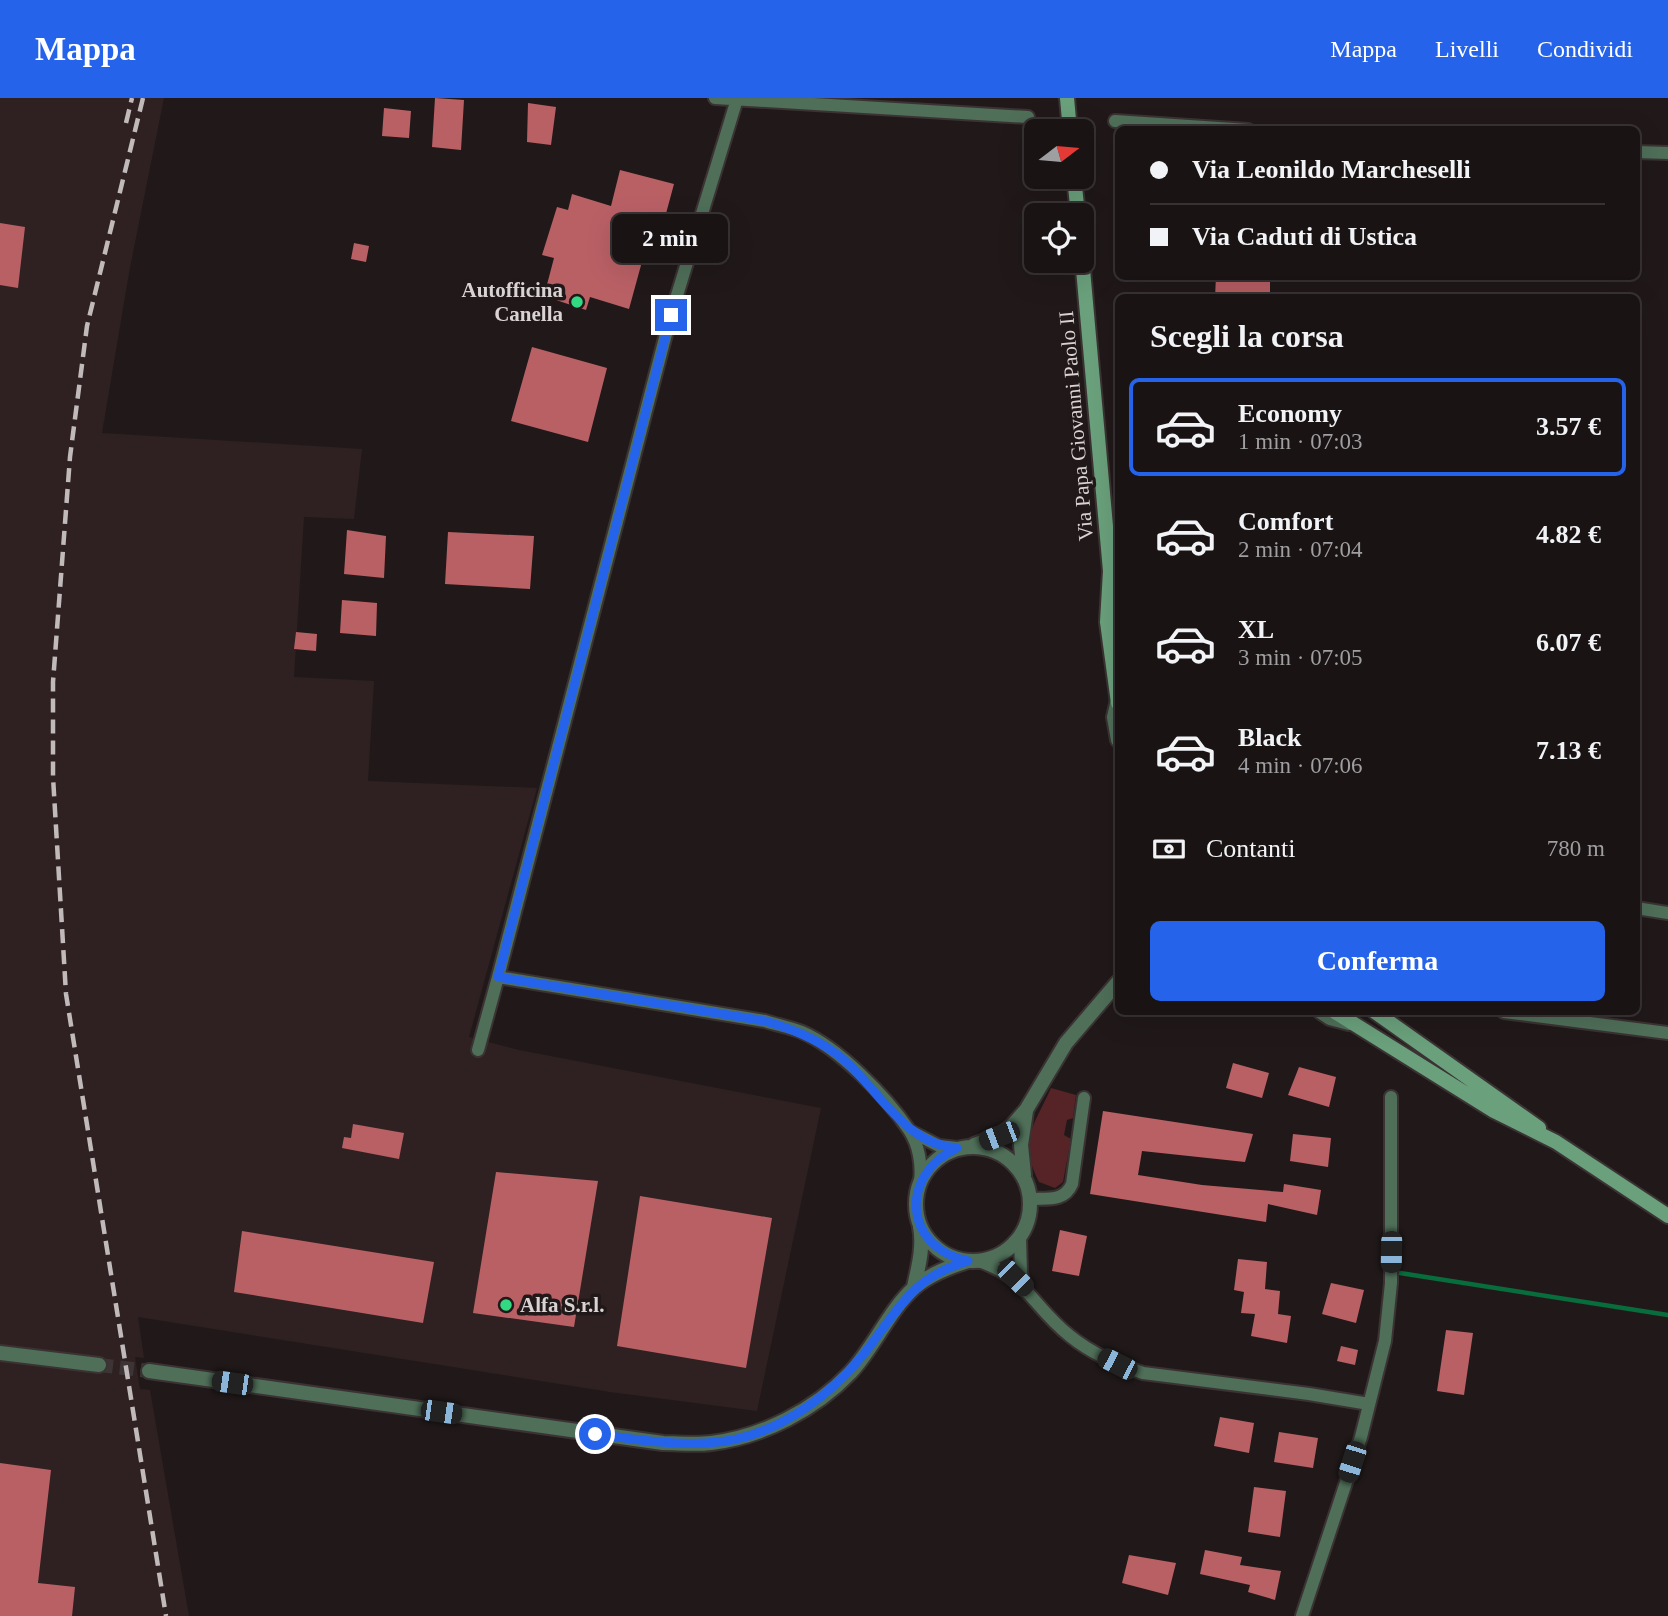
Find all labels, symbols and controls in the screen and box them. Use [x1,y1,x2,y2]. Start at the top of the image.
text: Mappa [35,31,136,67]
text: Mappa [1330,36,1397,62]
text: Livelli [1435,36,1499,62]
text: Condividi [1537,36,1633,62]
north arrow [1024,119,1094,189]
map controls [1024,119,1094,273]
text: Via Leonildo Marcheselli [1192,155,1471,184]
button: locate [1024,203,1094,273]
callout: 2 min [613,214,729,262]
text: Via Caduti di Ustica [1192,222,1417,251]
text: 2 min [642,226,698,251]
place label: Autofficina Canella [462,278,563,326]
marker: Autofficina Canella [569,294,585,310]
route end [655,299,687,331]
street label: Via Papa Giovanni Paolo II [1054,310,1098,542]
text: Scegli la corsa [1150,318,1344,354]
icon: car [1154,396,1217,459]
text: Economy [1238,399,1342,428]
text: 3.57 € [1536,412,1601,441]
text: 1 min · 07:03 [1238,429,1363,454]
icon: car [1154,504,1217,567]
text: Comfort [1238,507,1333,536]
text: 4.82 € [1536,520,1601,549]
text: 2 min · 07:04 [1238,537,1363,562]
icon: car [1154,612,1217,675]
text: XL [1238,615,1274,644]
text: 6.07 € [1536,628,1601,657]
text: 3 min · 07:05 [1238,645,1363,670]
icon: car [1154,720,1217,783]
text: Black [1238,723,1302,752]
text: 7.13 € [1536,736,1601,765]
text: 4 min · 07:06 [1238,753,1363,778]
icon: cash [1150,830,1188,868]
text: Contanti [1206,834,1296,863]
text: 780 m [1547,836,1605,861]
button: Conferma [1150,921,1605,1001]
car [976,1119,1023,1153]
car [1381,1231,1402,1273]
car [993,1256,1038,1300]
place label: Alfa S.r.l. [520,1293,604,1317]
marker: Alfa S.r.l. [498,1297,514,1313]
car [1094,1345,1141,1383]
car [210,1370,255,1396]
car [419,1399,464,1425]
route start [579,1418,611,1450]
car [1336,1439,1369,1485]

